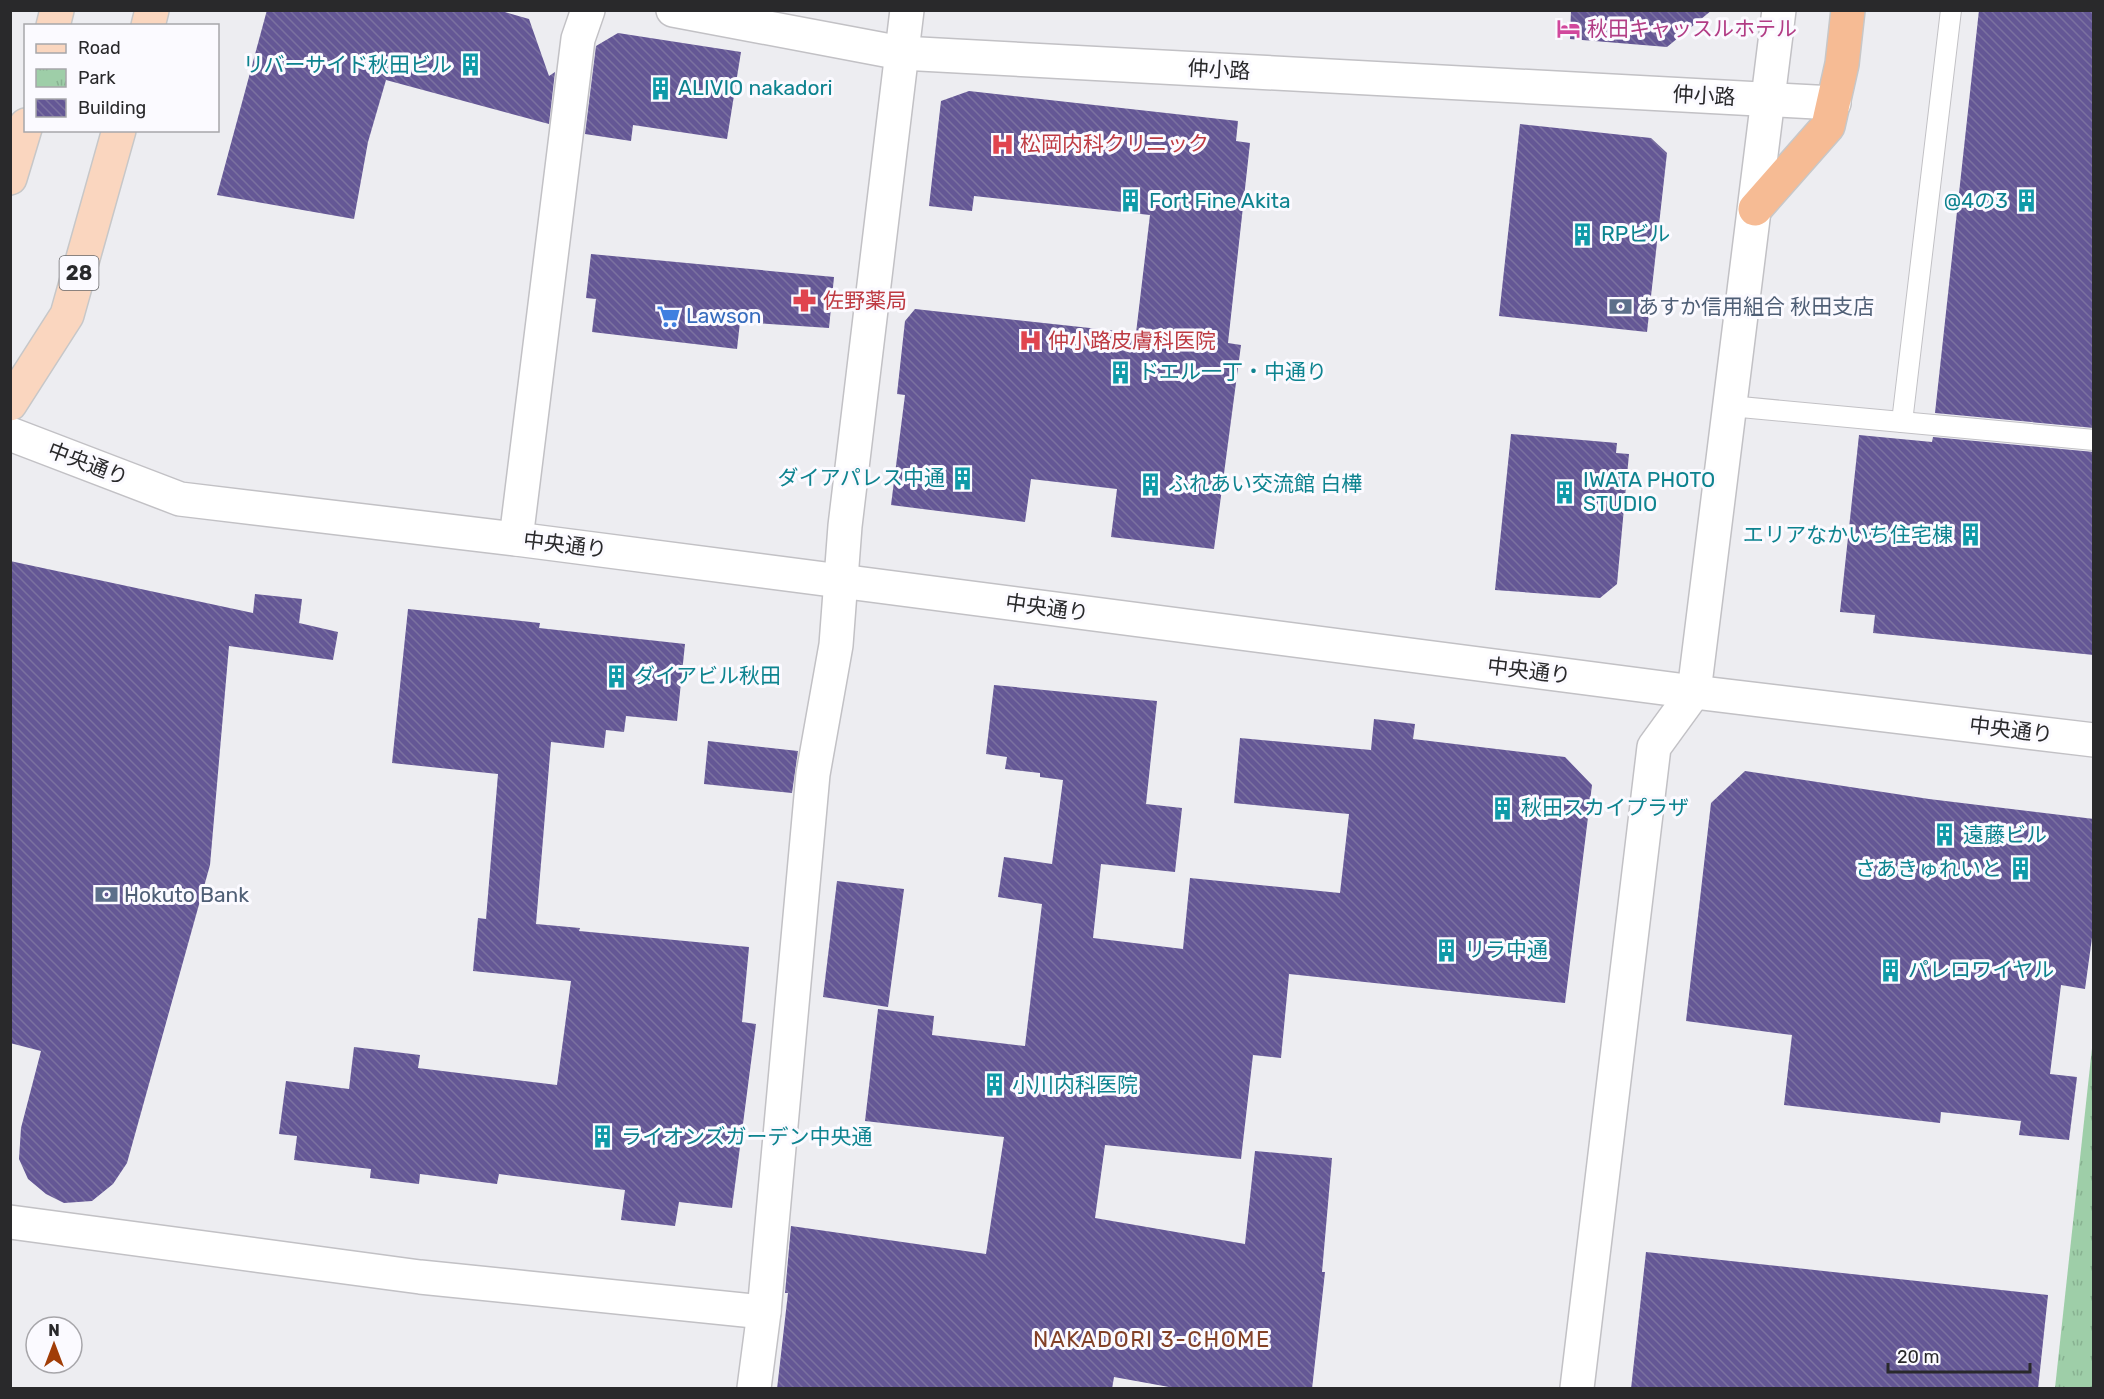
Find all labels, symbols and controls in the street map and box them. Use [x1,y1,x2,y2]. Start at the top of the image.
hotel icon: 秋田キャッスルホテル [1556,16,1582,42]
place label: 秋田キャッスルホテル [1587,16,1797,41]
legend [24,24,219,132]
text: Road [78,37,121,59]
place label: リバーサイド秋田ビル [242,52,452,77]
building icon: リバーサイド秋田ビル [457,52,483,78]
street label: 仲小路 [1187,55,1251,84]
text: Park [78,67,116,89]
building icon: ALIVIO nakadori [647,75,673,101]
place label: ALIVIO nakadori [678,75,833,100]
street label: 仲小路 [1672,81,1736,110]
text: Building [78,97,146,119]
hospital icon: 松岡内科クリニック [989,131,1015,157]
place label: 松岡内科クリニック [1020,131,1209,156]
building icon: Fort Fine Akita [1118,188,1144,214]
place label: Fort Fine Akita [1149,188,1291,213]
place label: @4の3 [1944,188,2008,213]
building icon: @4の3 [2013,188,2039,214]
building icon: RPビル [1570,221,1596,247]
place label: RPビル [1601,221,1670,246]
road number: 28 [60,256,98,290]
pharmacy icon: 佐野薬局 [792,288,818,314]
place label: 佐野薬局 [823,288,907,313]
bank icon: あすか信用組合 秋田支店 [1607,294,1633,320]
place label: あすか信用組合 秋田支店 [1638,294,1874,319]
supermarket icon: Lawson [655,303,681,329]
place label: Lawson [686,303,761,328]
hospital icon: 仲小路皮膚科医院 [1017,328,1043,354]
place label: 仲小路皮膚科医院 [1048,328,1216,353]
building icon: ドエル一丁・中通り [1107,359,1133,385]
place label: ドエル一丁・中通り [1138,359,1327,384]
street label: 中央通り [44,437,132,490]
place label: ダイアパレス中通 [777,465,945,490]
building icon: ダイアパレス中通 [950,465,976,491]
place label: IWATA PHOTO STUDIO [1583,467,1715,516]
building icon: ふれあい交流館 白樺 [1137,471,1163,497]
place label: ふれあい交流館 白樺 [1168,471,1362,496]
building icon: IWATA PHOTO STUDIO [1552,479,1578,505]
place label: エリアなかいち住宅棟 [1743,522,1953,547]
building icon: エリアなかいち住宅棟 [1958,522,1984,548]
street label: 中央通り [522,527,608,562]
street label: 中央通り [1004,589,1090,626]
street label: 中央通り [1486,653,1572,688]
building icon: ダイアビル秋田 [603,663,629,689]
place label: ダイアビル秋田 [634,663,781,688]
street label: 中央通り [1968,712,2054,747]
building icon: 秋田スカイプラザ [1490,795,1516,821]
place label: 秋田スカイプラザ [1521,795,1689,820]
building icon: 遠藤ビル [1932,822,1958,848]
place label: 遠藤ビル [1963,822,2047,847]
place label: さあきゅれいと [1855,856,2002,881]
building icon: さあきゅれいと [2007,856,2033,882]
bank icon: Hokuto Bank [93,882,119,908]
place label: Hokuto Bank [124,882,249,907]
building icon: リラ中通 [1433,937,1459,963]
place label: リラ中通 [1464,937,1548,962]
building icon: パレロワイヤル [1877,957,1903,983]
place label: パレロワイヤル [1908,957,2054,982]
building icon: 小川内科医院 [981,1072,1007,1098]
place label: 小川内科医院 [1012,1072,1138,1097]
building icon: ライオンズガーデン中央通 [590,1124,616,1150]
place label: ライオンズガーデン中央通 [621,1124,873,1149]
north arrow [24,1315,84,1375]
text: N [48,1321,60,1340]
district label: NAKADORI 3-CHOME [1033,1326,1271,1353]
scale bar [1888,1336,2030,1374]
text: 20 m [1897,1346,1939,1368]

